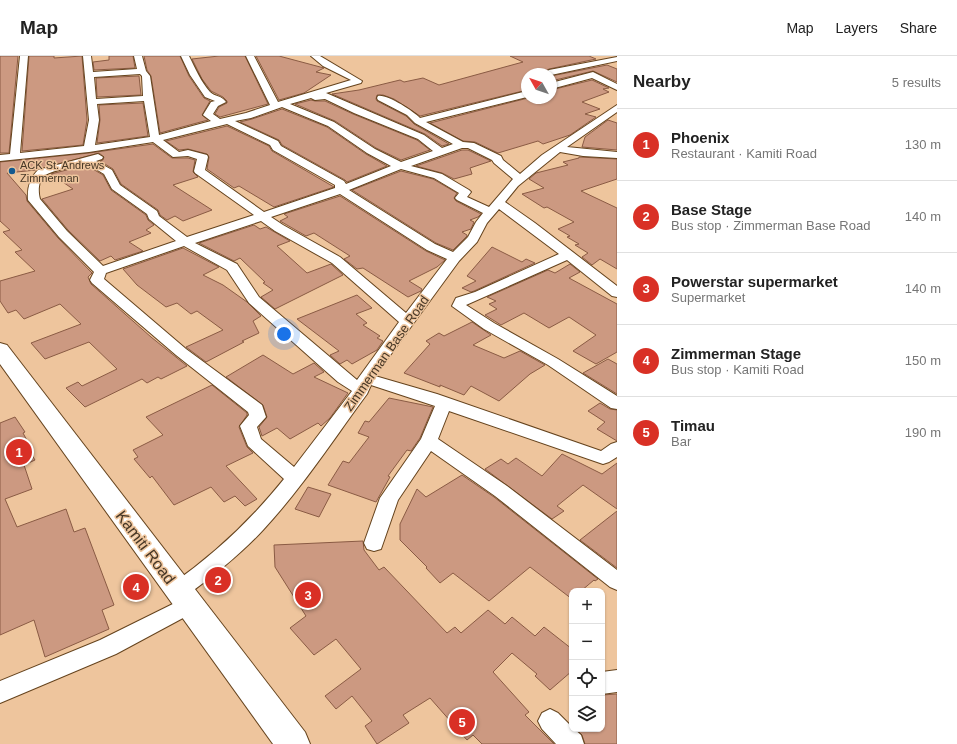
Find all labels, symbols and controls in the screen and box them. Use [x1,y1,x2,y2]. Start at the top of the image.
text: Map [20,17,58,38]
text: Map [786,20,814,36]
text: Layers [836,20,878,36]
text: Share [900,20,937,36]
north arrow [521,68,557,104]
text: Nearby [633,72,691,91]
text: 5 results [892,75,941,90]
text: Phoenix [671,129,729,146]
text: 1 [642,137,650,152]
text: 130 m [905,137,941,152]
text: Restaurant · Kamiti Road [671,146,817,161]
place label: ACK St. Andrews Zimmerman [20,159,105,184]
marker: ACK St. Andrews Zimmerman [7,166,17,176]
text: Base Stage [671,201,752,218]
text: 2 [642,209,650,224]
text: 140 m [905,209,941,224]
text: Bus stop · Zimmerman Base Road [671,218,870,233]
text: Powerstar supermarket [671,273,838,290]
text: 3 [642,281,650,296]
text: 140 m [905,281,941,296]
text: Supermarket [671,290,745,305]
street label: Zimmerman Base Road [341,293,432,414]
your location [274,324,294,344]
text: Zimmerman Stage [671,345,801,362]
text: 4 [642,353,650,368]
text: 150 m [905,353,941,368]
text: Bus stop · Kamiti Road [671,362,804,377]
text: Timau [671,417,715,434]
text: 5 [642,425,650,440]
text: 190 m [905,425,941,440]
text: Bar [671,434,691,449]
pin: 1 [6,437,32,467]
street label: Kamiti Road [113,507,179,587]
pin: 2 [205,565,231,595]
pin: 4 [123,572,149,602]
pin: 3 [295,580,321,610]
map controls [569,588,605,732]
button: + [569,588,605,624]
button: − [569,624,605,660]
button: locate [569,660,605,696]
button: layers [569,696,605,732]
pin: 5 [449,707,475,737]

